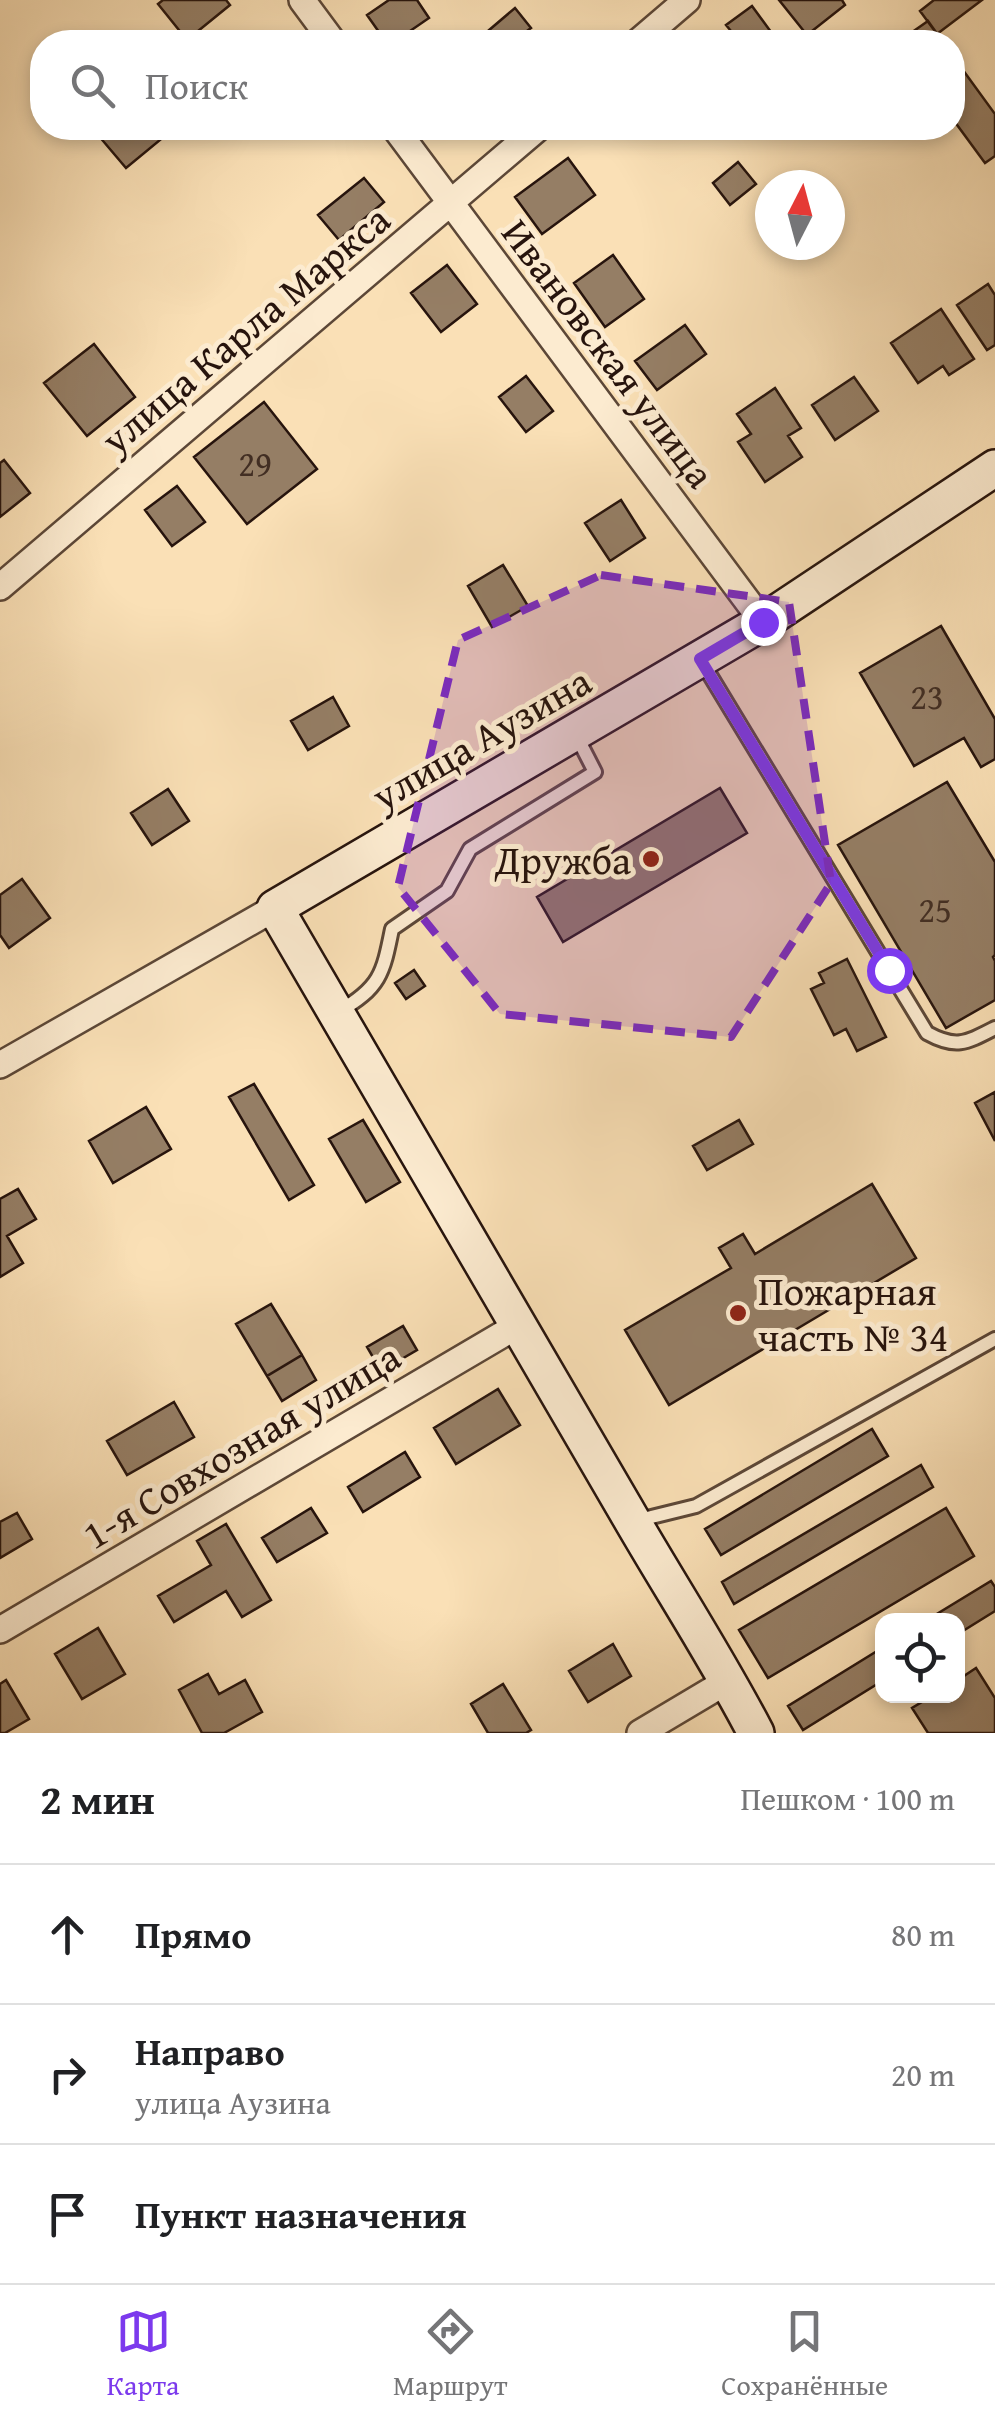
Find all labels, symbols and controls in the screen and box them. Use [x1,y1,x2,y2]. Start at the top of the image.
search box [30,30,965,140]
text: Поиск [145,57,248,113]
icon: search [65,58,120,113]
north arrow [755,170,845,260]
street label: улица Карла Маркса [87,190,402,468]
street label: Ивановская улица [488,206,730,500]
house number: 29 [238,438,272,489]
route end [741,600,787,646]
street label: улица Аузина [359,651,602,825]
house number: 23 [910,671,944,722]
place label: Дружба [494,830,631,889]
marker: Дружба [640,848,662,870]
house number: 25 [918,884,952,935]
route start [867,948,913,994]
place label: Пожарная часть № 34 [758,1261,948,1366]
marker: Пожарная часть № 34 [727,1302,749,1324]
street label: 1-я Совхозная улица [71,1327,411,1563]
map controls [875,1613,965,1703]
button: locate [875,1613,965,1703]
text: 2 мин [40,1768,155,1829]
text: Пешком · 100 m [740,1775,955,1822]
text: Прямо [135,1906,251,1962]
icon: ahead [40,1907,95,1962]
text: 80 m [891,1911,955,1958]
text: Направо [135,2023,285,2079]
icon: right [40,2047,95,2102]
text: 20 m [891,2051,955,2098]
text: улица Аузина [135,2079,331,2126]
text: Пункт назначения [135,2186,467,2242]
icon: arrive [40,2187,95,2242]
tab: Карта [107,2304,179,2405]
tab: Маршрут [393,2304,508,2405]
tab: Сохранённые [721,2304,888,2405]

